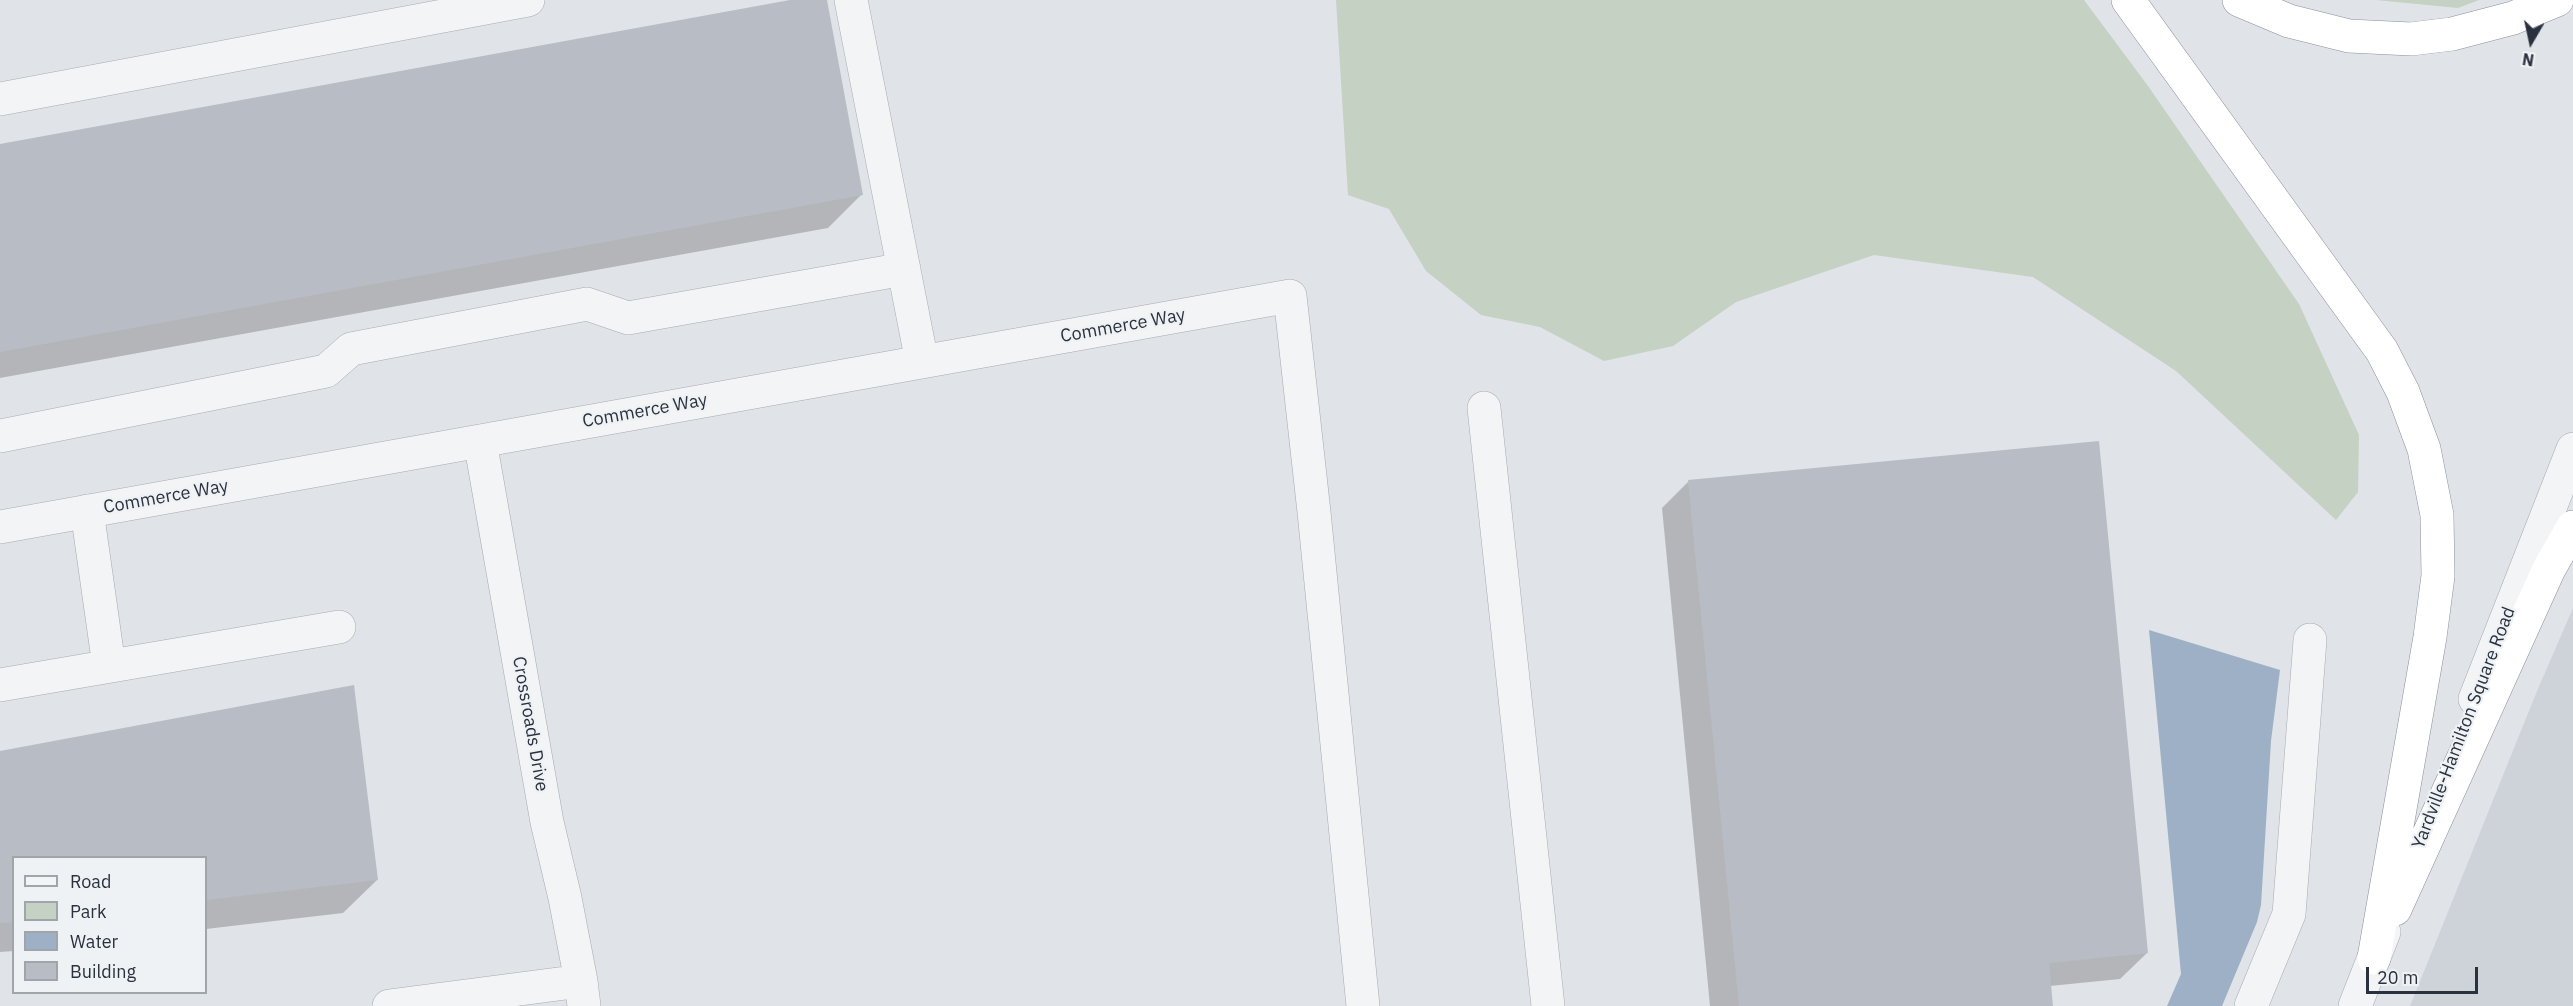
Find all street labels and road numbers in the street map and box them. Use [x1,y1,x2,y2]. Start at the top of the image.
street label: Commerce Way [1059,304,1187,348]
street label: Commerce Way [581,389,709,433]
street label: Commerce Way [102,475,230,519]
street label: Yardville-Hamilton Square Road [2408,604,2520,852]
street label: Crossroads Drive [508,655,552,793]

